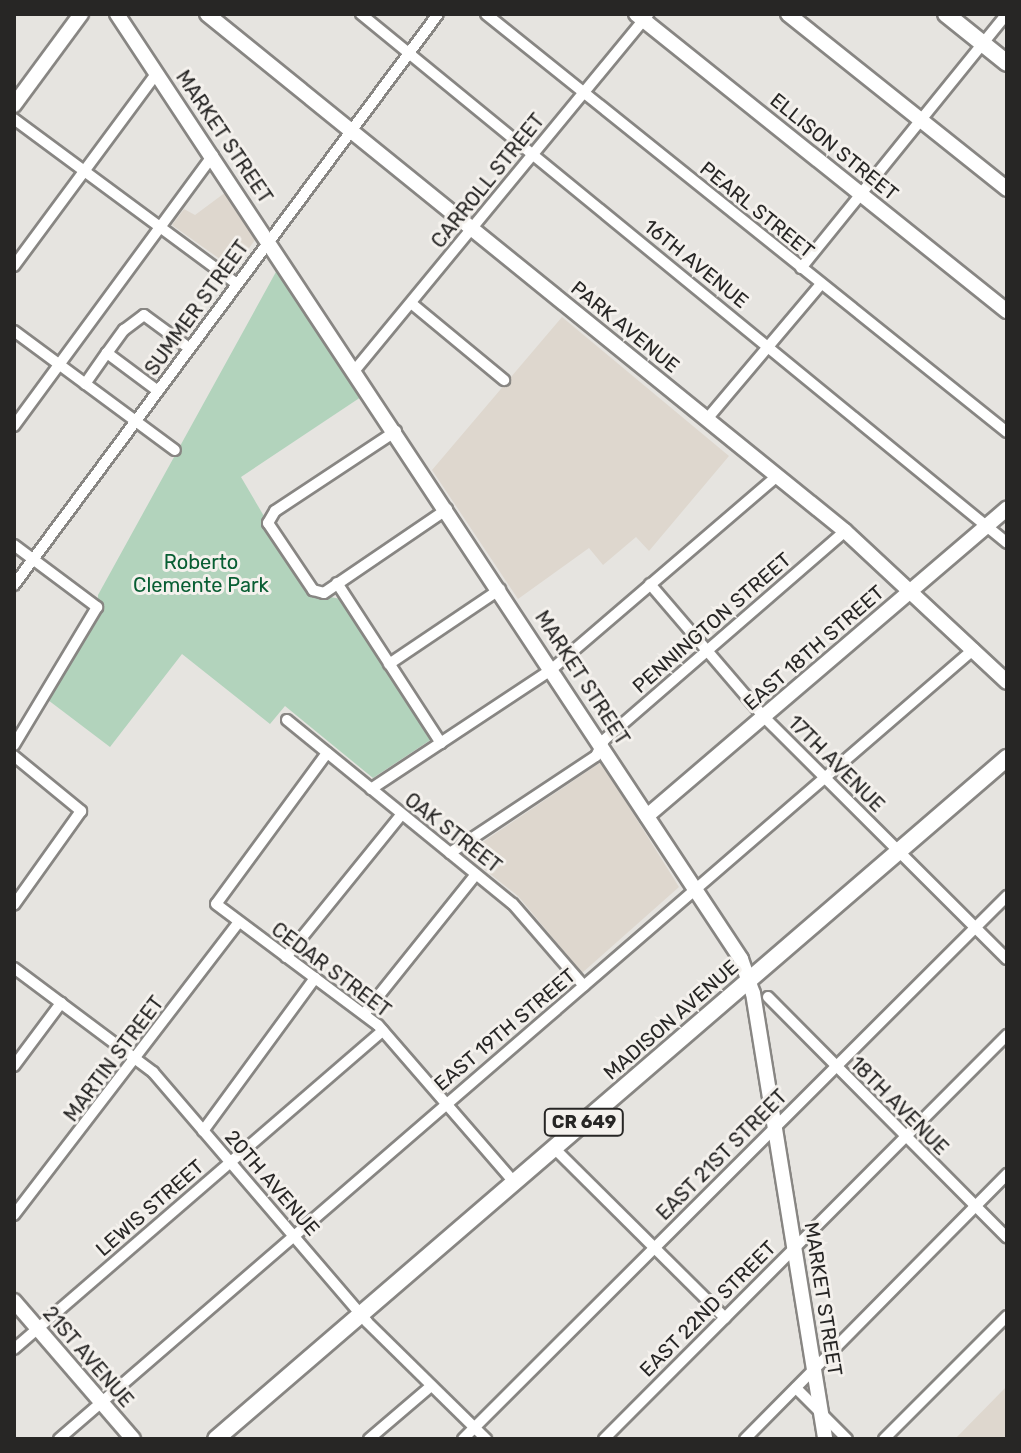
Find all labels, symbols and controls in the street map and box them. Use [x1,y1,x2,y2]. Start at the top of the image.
street label: MARKET STREET [170,66,278,208]
street label: ELLISON STREET [765,88,903,206]
street label: CARROLL STREET [426,109,550,253]
street label: PEARL STREET [695,156,819,264]
street label: 16TH AVENUE [639,214,753,314]
street label: SUMMER STREET [140,236,254,380]
street label: PARK AVENUE [566,276,684,378]
street label: PENNINGTON STREET [628,548,796,698]
park label: Roberto Clemente Park [133,551,269,598]
street label: EAST 18TH STREET [739,580,889,716]
street label: MARKET STREET [530,606,634,750]
street label: 17TH AVENUE [783,711,889,817]
street label: OAK STREET [400,788,506,878]
street label: CEDAR STREET [267,917,395,1023]
street label: MADISON AVENUE [599,955,743,1085]
street label: EAST 19TH STREET [429,964,581,1096]
street label: MARTIN STREET [59,992,169,1126]
street label: 18TH AVENUE [845,1052,953,1160]
street label: EAST 21ST STREET [651,1084,793,1226]
road number: CR 649 [542,1108,626,1136]
street label: 20TH AVENUE [219,1125,325,1241]
street label: LEWIS STREET [91,1155,209,1261]
street label: MARKET STREET [799,1220,847,1378]
street label: EAST 22ND STREET [635,1236,781,1382]
street label: 21ST AVENUE [37,1301,139,1413]

